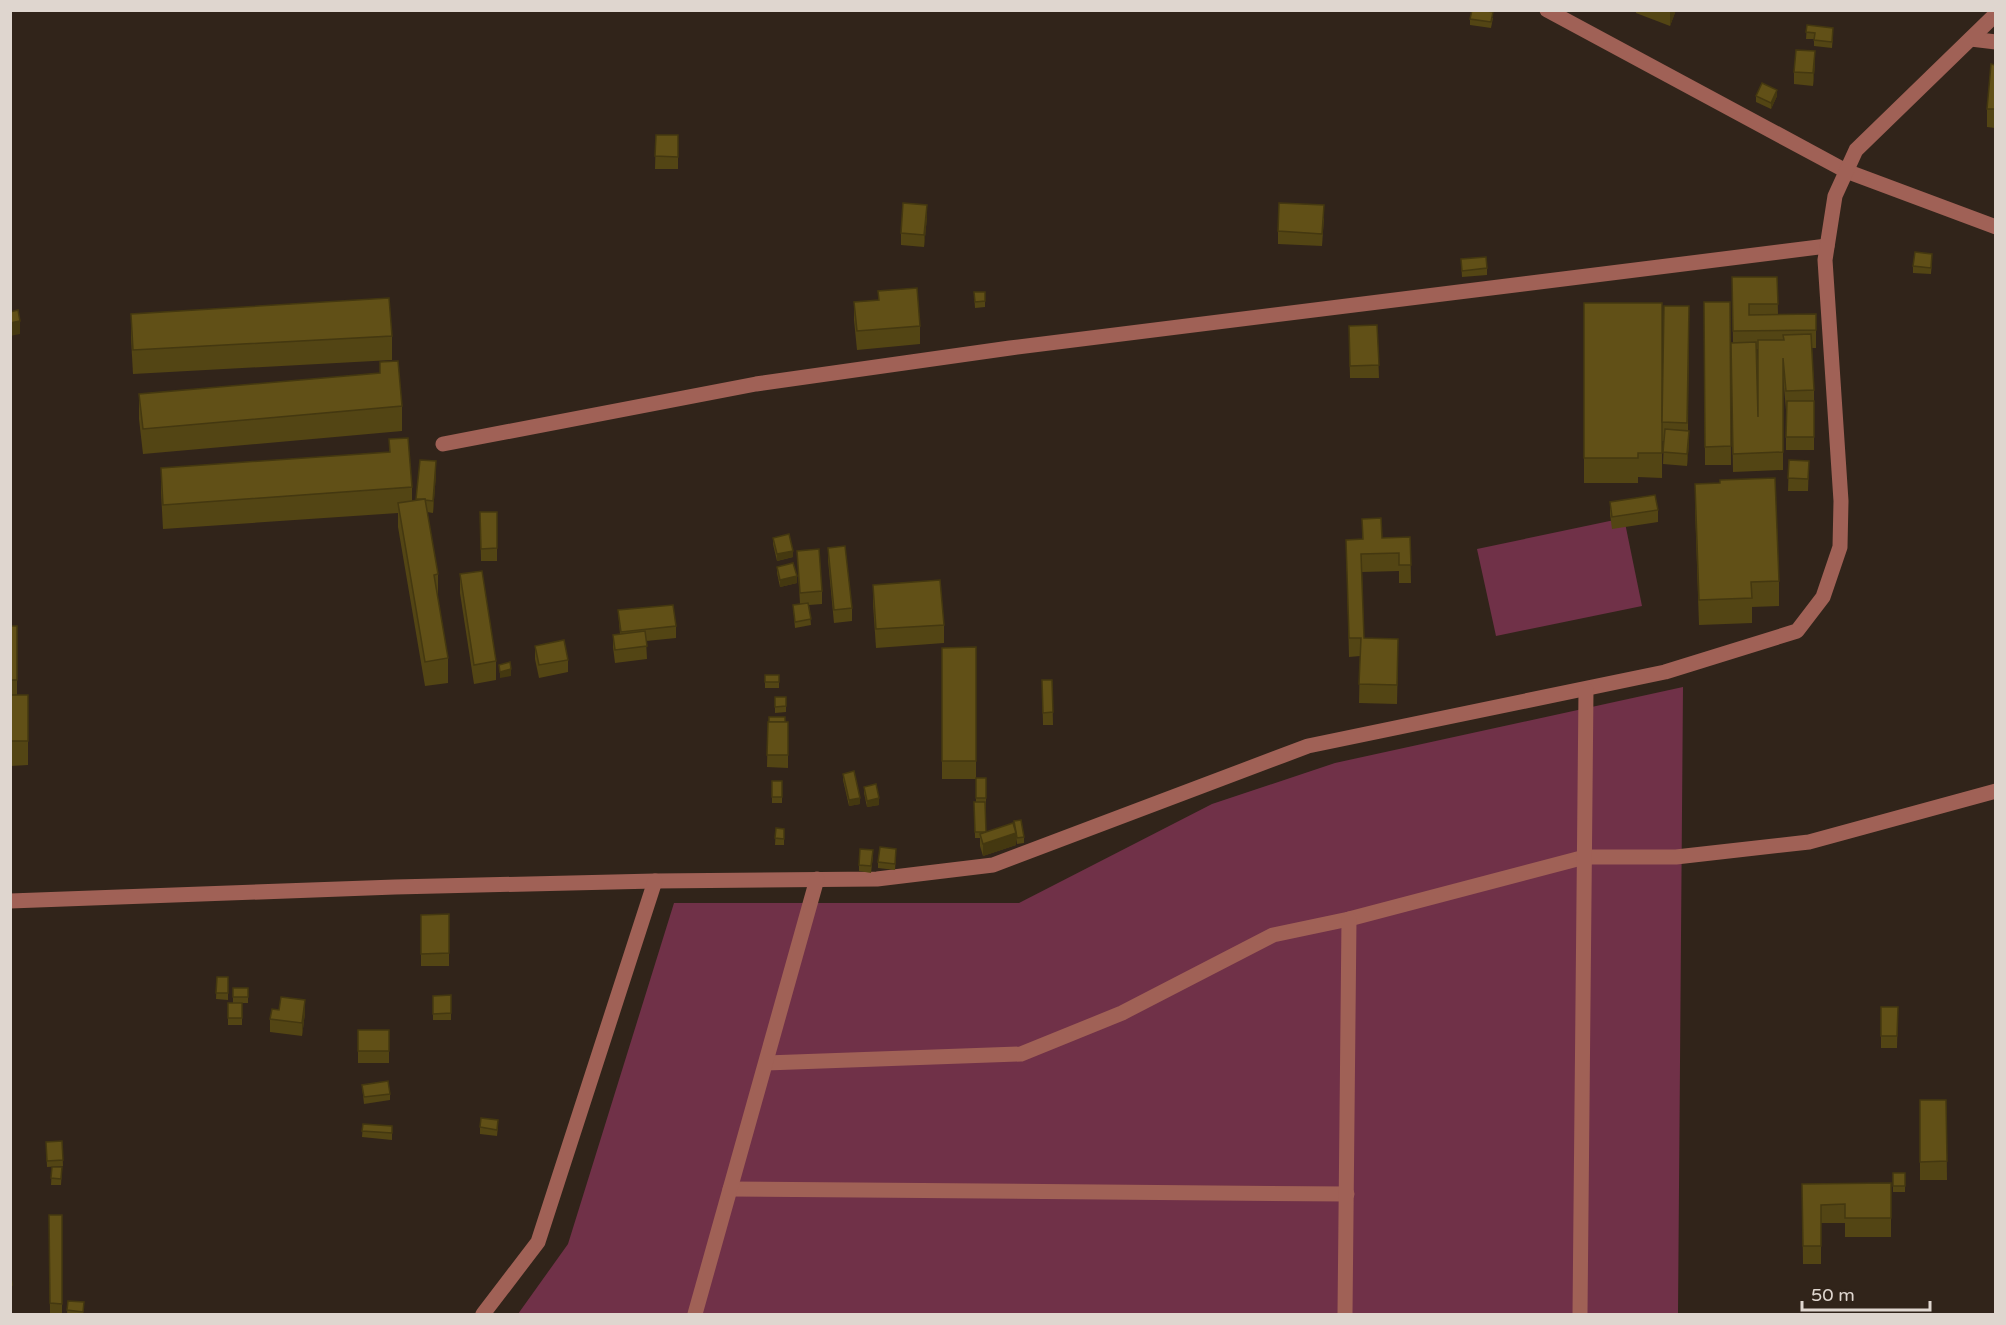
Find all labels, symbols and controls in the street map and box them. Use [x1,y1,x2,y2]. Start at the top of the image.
scale bar [1802,1274,1930,1312]
text: 50 m [1811,1284,1855,1306]

